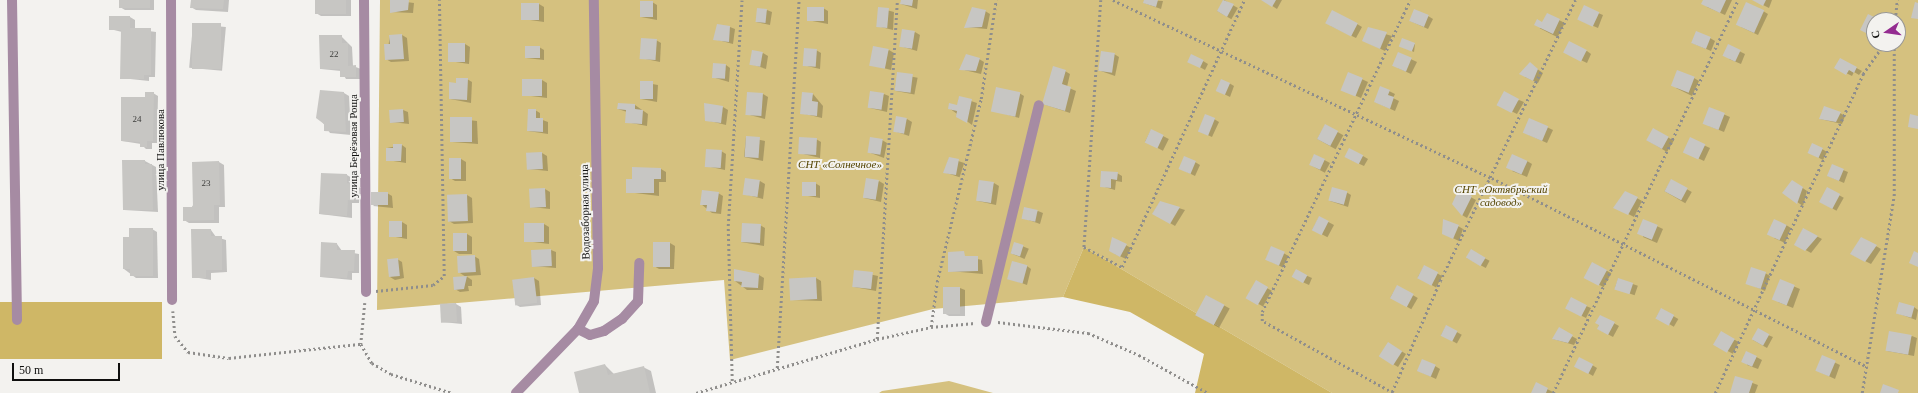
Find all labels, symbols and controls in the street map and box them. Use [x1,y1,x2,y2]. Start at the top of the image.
north arrow [1866,12,1906,52]
text: С [1869,29,1882,40]
house number: 22 [330,49,338,59]
street label: улица Берёзовая Роща [346,94,360,198]
street label: улица Павлюкова [153,109,167,191]
house number: 24 [132,114,142,124]
park label: СНТ «Солнечное» [798,157,882,171]
street label: Водозаборная улица [578,164,592,260]
house number: 23 [202,178,210,188]
park label: СНТ «Октябрьский садовод» [1455,183,1547,209]
scale bar [14,355,122,381]
text: 50 m [19,363,43,377]

